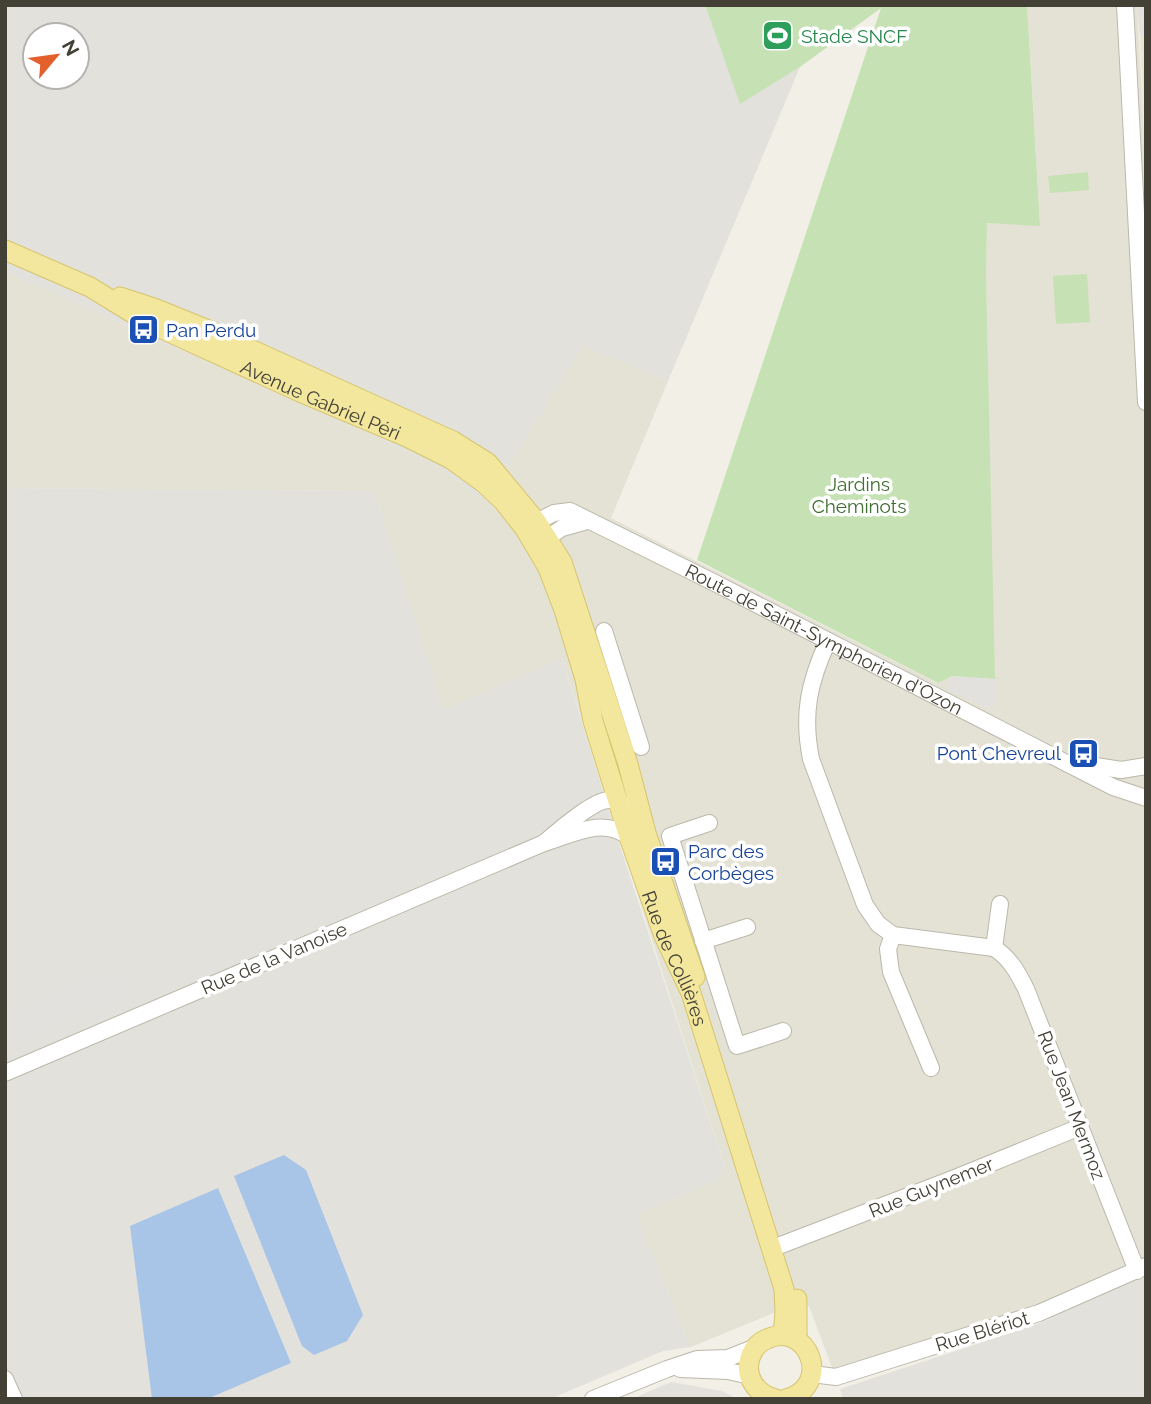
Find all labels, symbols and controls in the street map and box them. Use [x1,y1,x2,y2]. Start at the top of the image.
sports icon: Stade SNCF [761,19,795,53]
north arrow [21,21,91,91]
place label: Stade SNCF [801,25,907,47]
text: N [58,36,84,59]
bus stop icon: Pan Perdu [126,313,160,347]
place label: Pan Perdu [166,319,256,341]
street label: Avenue Gabriel Péri [237,355,404,444]
park label: Jardins Cheminots [812,473,906,517]
street label: Route de Saint-Symphorien d'Ozon [682,559,966,719]
bus stop icon: Pont Chevreul [1067,736,1101,770]
place label: Pont Chevreul [937,742,1062,764]
place label: Parc des Corbèges [688,840,774,884]
bus stop icon: Parc des Corbèges [648,845,682,879]
street label: Rue de Collières [638,888,712,1028]
street label: Rue de la Vanoise [198,917,350,999]
street label: Rue Jean Mermoz [1033,1027,1111,1183]
street label: Rue Guynemer [866,1152,997,1222]
street label: Rue Blériot [932,1306,1032,1356]

